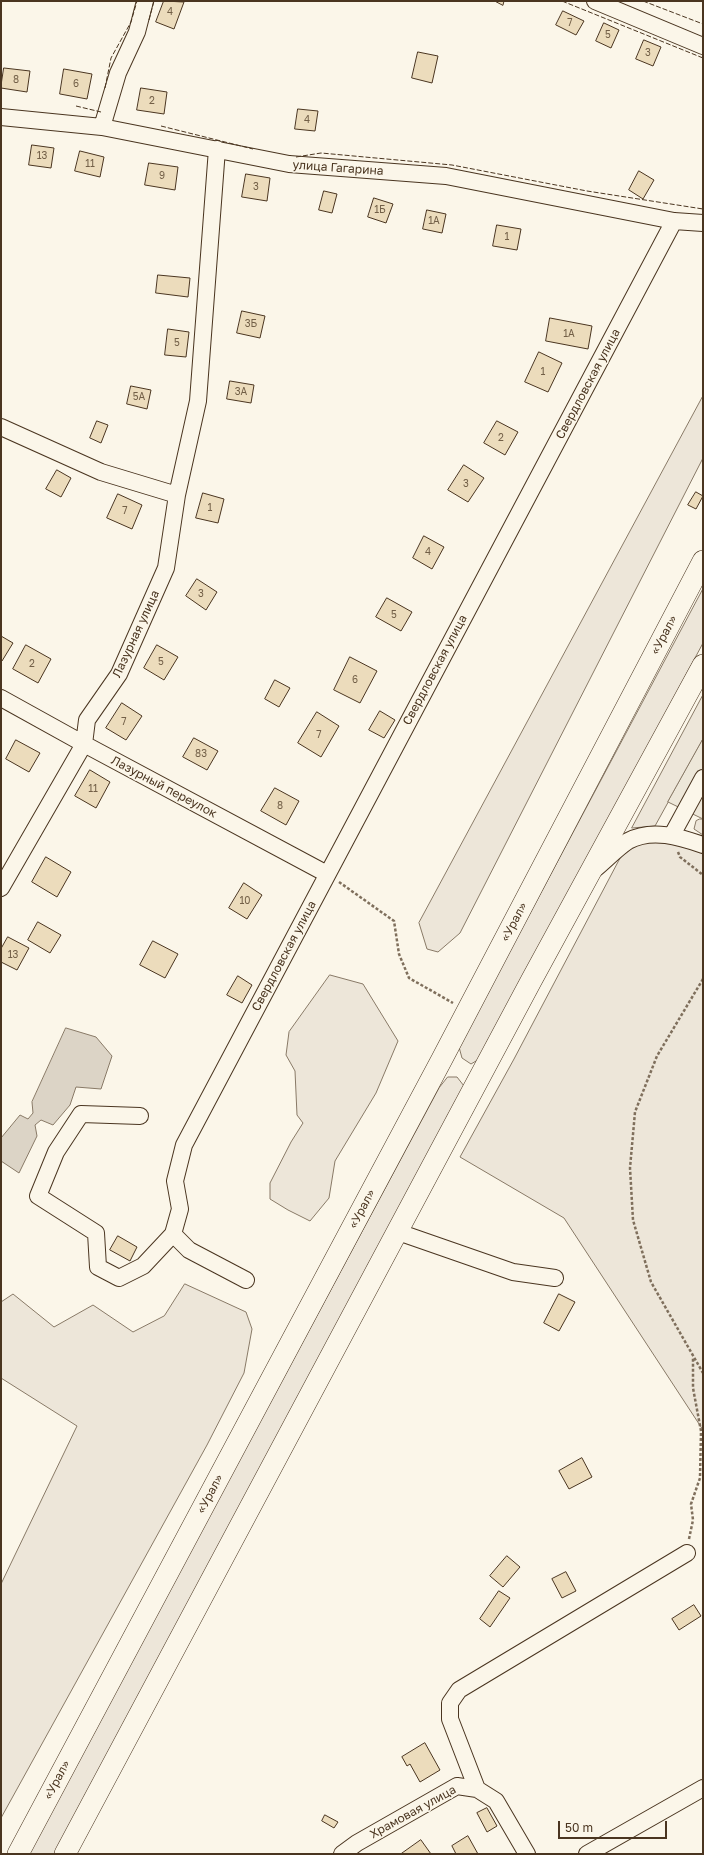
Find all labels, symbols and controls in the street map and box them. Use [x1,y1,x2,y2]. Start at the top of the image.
house number: 4 [167,6,173,18]
house number: 7 [567,17,573,29]
house number: 5 [605,29,611,41]
house number: 3 [645,47,651,59]
house number: 8 [13,74,19,86]
house number: 6 [73,78,79,90]
house number: 2 [149,95,155,107]
house number: 4 [304,114,310,126]
house number: 13 [37,150,47,162]
house number: 11 [85,158,95,170]
street label: улица Гагарина [292,158,384,178]
house number: 9 [159,170,165,182]
house number: 3 [253,181,259,193]
house number: 1Б [374,204,386,216]
house number: 1А [428,215,440,227]
house number: 1 [505,231,509,243]
house number: 3Б [245,318,257,330]
street label: Свердловская улица [553,326,623,442]
house number: 1А [563,328,575,340]
house number: 5 [174,337,180,349]
house number: 1 [541,366,545,378]
house number: 3А [235,386,247,398]
house number: 5А [133,391,145,403]
house number: 2 [498,432,504,444]
house number: 3 [463,478,469,490]
house number: 1 [208,502,212,514]
house number: 7 [122,505,128,517]
house number: 4 [425,546,431,558]
street label: Лазурная улица [109,588,163,680]
house number: 3 [198,588,204,600]
house number: 5 [391,609,397,621]
street label: Свердловская улица [400,612,470,728]
street label: «Урал» [648,613,680,657]
house number: 5 [158,656,164,668]
house number: 2 [29,658,35,670]
house number: 6 [352,674,358,686]
house number: 7 [121,716,127,728]
house number: 7 [316,729,322,741]
house number: 83 [195,748,207,760]
street label: Лазурный переулок [109,753,219,821]
house number: 11 [88,783,98,795]
house number: 8 [277,800,283,812]
house number: 10 [239,895,251,907]
street label: Свердловская улица [249,898,319,1014]
street label: «Урал» [498,900,530,944]
house number: 13 [8,949,18,961]
street label: «Урал» [346,1187,378,1231]
street label: «Урал» [194,1472,226,1516]
street label: «Урал» [41,1758,73,1802]
street label: Храмовая улица [367,1782,459,1842]
scale bar [560,1813,669,1839]
text: 50 m [565,1820,593,1835]

